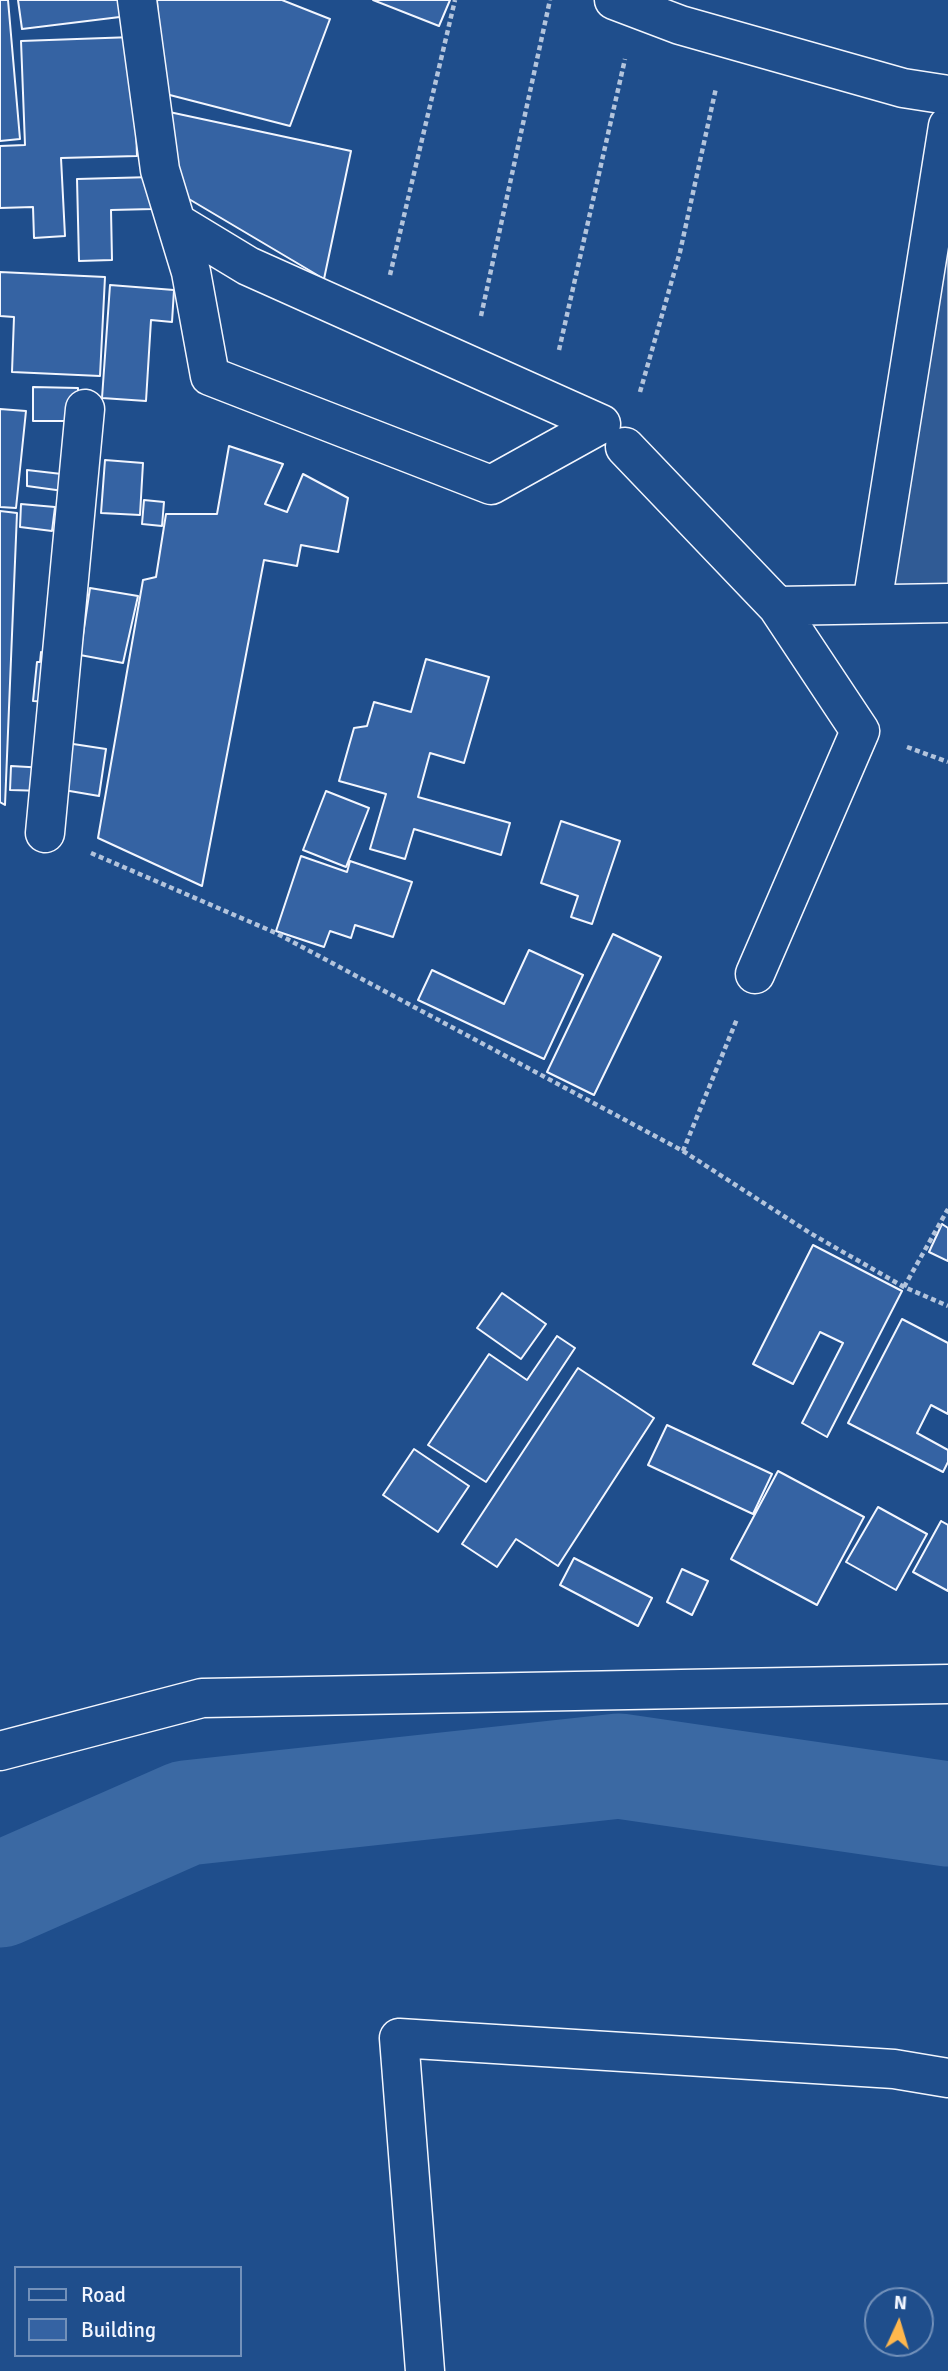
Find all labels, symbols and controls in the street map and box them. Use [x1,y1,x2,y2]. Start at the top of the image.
legend [14,2266,242,2357]
text: Road [81,2282,126,2308]
north arrow [864,2287,934,2357]
text: N [893,2291,908,2315]
text: Building [81,2317,156,2343]

